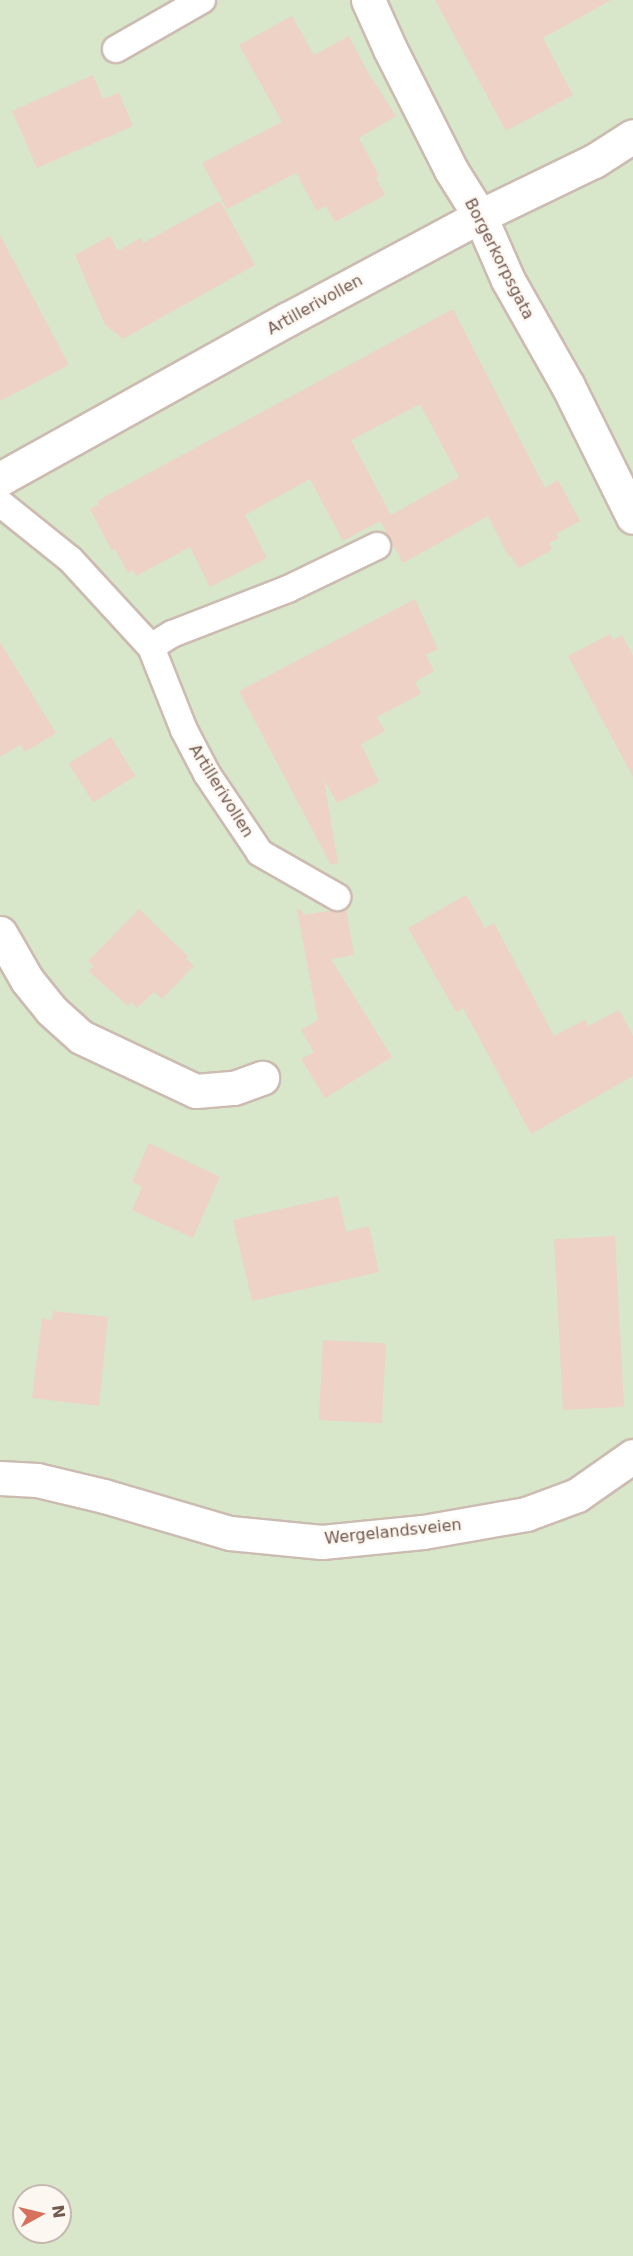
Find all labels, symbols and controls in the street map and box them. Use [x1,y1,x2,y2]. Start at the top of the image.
street label: Borgerkorpsgata [460,195,538,323]
street label: Artillerivollen [264,271,366,339]
street label: Artillerivollen [185,741,257,841]
street label: Wergelandsveien [324,1515,462,1549]
north arrow [12,2184,72,2244]
text: N [48,2204,69,2220]

